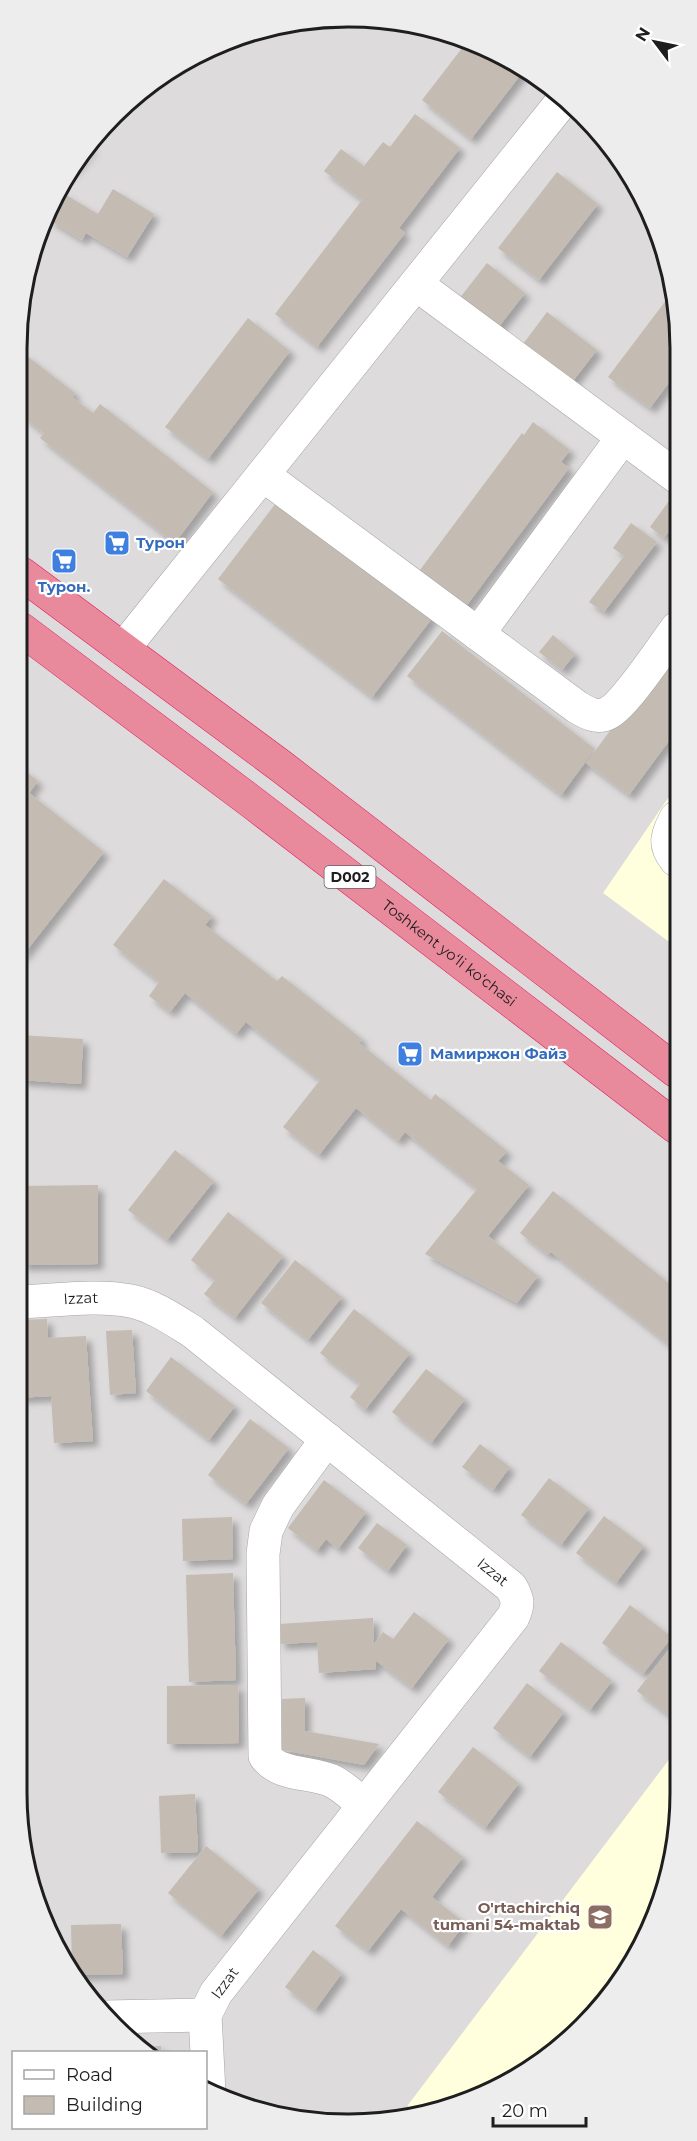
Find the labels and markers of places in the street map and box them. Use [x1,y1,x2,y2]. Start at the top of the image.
supermarket icon: Турон [102,528,132,558]
place label: Турон [136,533,185,552]
supermarket icon: Турон. [49,546,79,576]
place label: Турон. [38,577,90,596]
supermarket icon: Мамиржон Файз [395,1039,425,1069]
place label: Мамиржон Файз [430,1044,567,1063]
place label: O'rtachirchiq tumani 54-maktab [433,1898,580,1934]
school or university icon: O'rtachirchiq tumani 54-maktab [585,1902,615,1932]

